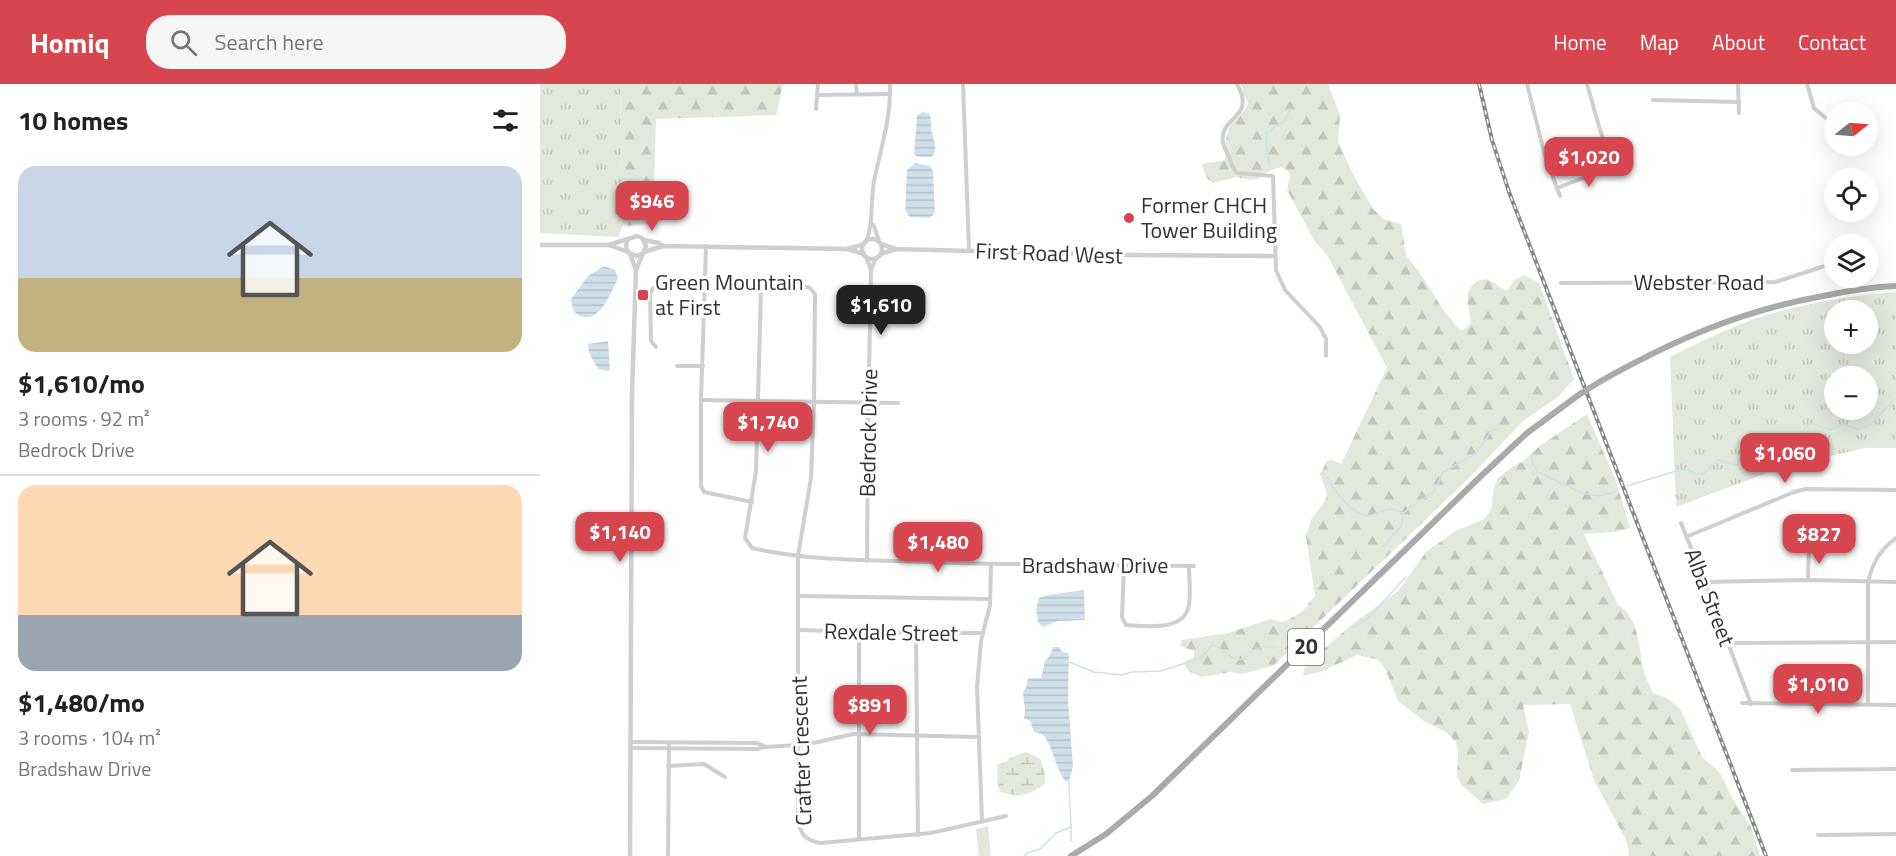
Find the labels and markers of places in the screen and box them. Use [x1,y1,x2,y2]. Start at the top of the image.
pin: $1,020 [1540,137,1638,188]
pin: $946 [616,181,688,232]
place label: Former CHCH Tower Building [1141,188,1277,247]
marker: Former CHCH Tower Building [1122,211,1136,225]
place label: Green Mountain at First [655,265,804,324]
pin: $1,610 [832,285,930,336]
marker: Green Mountain at First [636,288,650,302]
pin: $1,740 [719,402,817,453]
pin: $1,060 [1736,433,1834,484]
pin: $1,140 [571,512,669,563]
pin: $827 [1783,514,1855,565]
pin: $1,480 [889,522,987,573]
pin: $1,010 [1769,664,1867,715]
pin: $891 [834,685,906,736]

